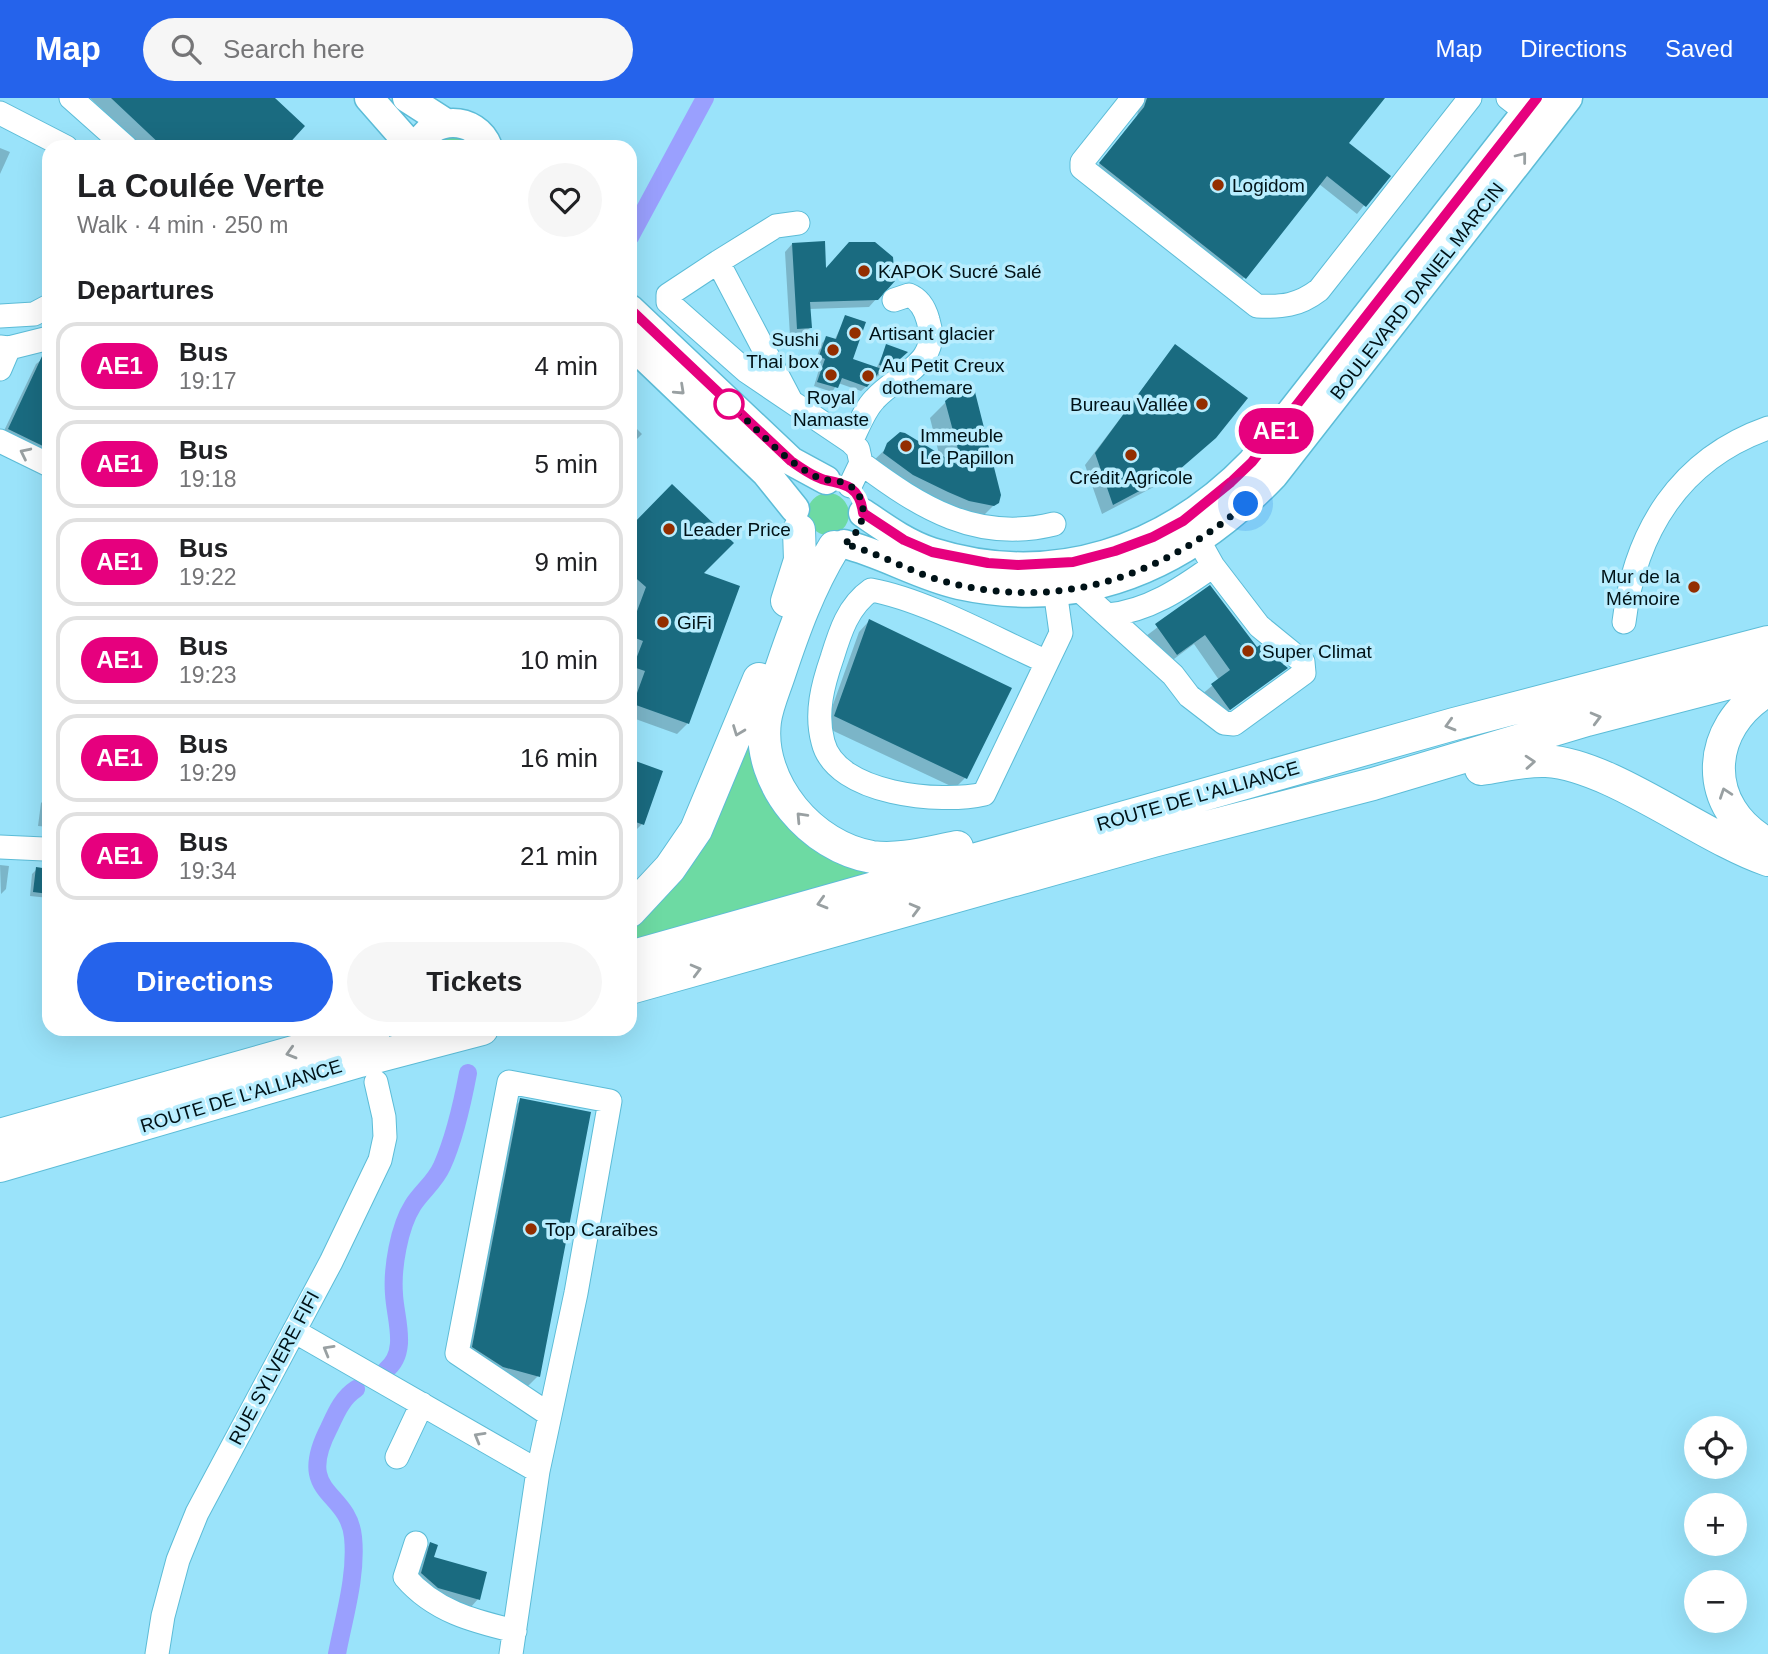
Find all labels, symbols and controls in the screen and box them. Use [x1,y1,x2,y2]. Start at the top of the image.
search box [143,18,633,81]
text: Map [35,30,101,67]
icon: search [167,30,205,68]
text: Search here [223,34,365,64]
text: Map [1436,35,1482,62]
text: Directions [1520,35,1627,62]
text: Saved [1665,35,1733,62]
one-way arrow [1514,152,1527,164]
button: heart [528,163,602,237]
text: La Coulée Verte [77,167,325,204]
place label: Logidom [1232,175,1305,196]
marker: Logidom [1210,177,1226,193]
street label: BOULEVARD DANIEL MARCIN [1326,178,1508,404]
text: Walk · 4 min · 250 m [77,212,288,238]
place label: KAPOK Sucré Salé [878,261,1042,282]
marker: KAPOK Sucré Salé [856,263,872,279]
text: Departures [77,275,214,305]
place label: Artisant glacier [869,323,995,344]
marker: Artisant glacier [847,325,863,341]
place label: Sushi Thai box [746,329,819,372]
text: Bus [179,337,228,367]
marker: Sushi Thai box [825,342,841,358]
text: 4 min [534,351,598,381]
text: AE1 [96,352,143,379]
place label: Au Petit Creux dothemare [882,355,1005,398]
marker: Royal Namaste [823,367,839,383]
text: 19:17 [179,368,237,394]
marker: Au Petit Creux dothemare [860,368,876,384]
one-way arrow [672,382,685,395]
place label: Royal Namaste [793,387,869,430]
unlabelled marker [714,389,744,419]
place label: Bureau Vallée [1070,394,1188,415]
marker: Bureau Vallée [1194,396,1210,412]
line badge: AE1 [1236,408,1316,454]
text: AE1 [1253,417,1299,444]
place label: Immeuble Le Papillon [920,425,1014,468]
text: Bus [179,435,228,465]
marker: Immeuble Le Papillon [898,438,914,454]
one-way arrow [19,447,32,461]
marker: Crédit Agricole [1123,447,1139,463]
text: 5 min [534,449,598,479]
text: AE1 [96,450,143,477]
text: 19:18 [179,466,237,492]
place label: Crédit Agricole [1069,467,1193,488]
your location [1228,486,1263,521]
place label: Leader Price [683,519,791,540]
marker: Leader Price [661,521,677,537]
text: Bus [179,533,228,563]
text: 9 min [534,547,598,577]
text: AE1 [96,548,143,575]
text: 19:22 [179,564,237,590]
place label: Mur de la Mémoire [1601,566,1680,609]
marker: Mur de la Mémoire [1686,579,1702,595]
place label: GiFi [677,612,712,633]
marker: GiFi [655,614,671,630]
text: Bus [179,631,228,661]
place label: Super Climat [1262,641,1373,662]
marker: Super Climat [1240,643,1256,659]
text: 10 min [520,645,598,675]
text: AE1 [96,646,143,673]
text: 19:23 [179,662,237,688]
one-way arrow [1590,712,1602,726]
one-way arrow [1444,717,1456,731]
one-way arrow [733,725,747,737]
text: Bus [179,729,228,759]
text: 16 min [520,743,598,773]
text: AE1 [96,744,143,771]
one-way arrow [1525,755,1536,770]
street label: ROUTE DE L'ALLIANCE [1094,757,1302,835]
text: 19:29 [179,760,237,786]
one-way arrow [1719,788,1733,800]
one-way arrow [797,813,809,826]
text: Bus [179,827,228,857]
text: 21 min [520,841,598,871]
text: AE1 [96,842,143,869]
text: 19:34 [179,858,237,884]
one-way arrow [817,895,829,910]
one-way arrow [909,903,921,918]
button: Directions [77,942,333,1022]
button: Tickets [347,942,602,1022]
one-way arrow [690,964,702,978]
one-way arrow [285,1044,297,1059]
street label: ROUTE DE L'ALLIANCE [138,1055,344,1137]
place label: Top Caraïbes [545,1219,658,1240]
marker: Top Caraïbes [523,1221,539,1237]
street label: RUE SYLVERE FIFI [225,1288,323,1448]
one-way arrow [322,1345,335,1358]
map controls [1684,1416,1747,1633]
button: locate [1684,1416,1747,1479]
one-way arrow [473,1432,486,1445]
button: + [1684,1493,1747,1556]
button: − [1684,1570,1747,1633]

